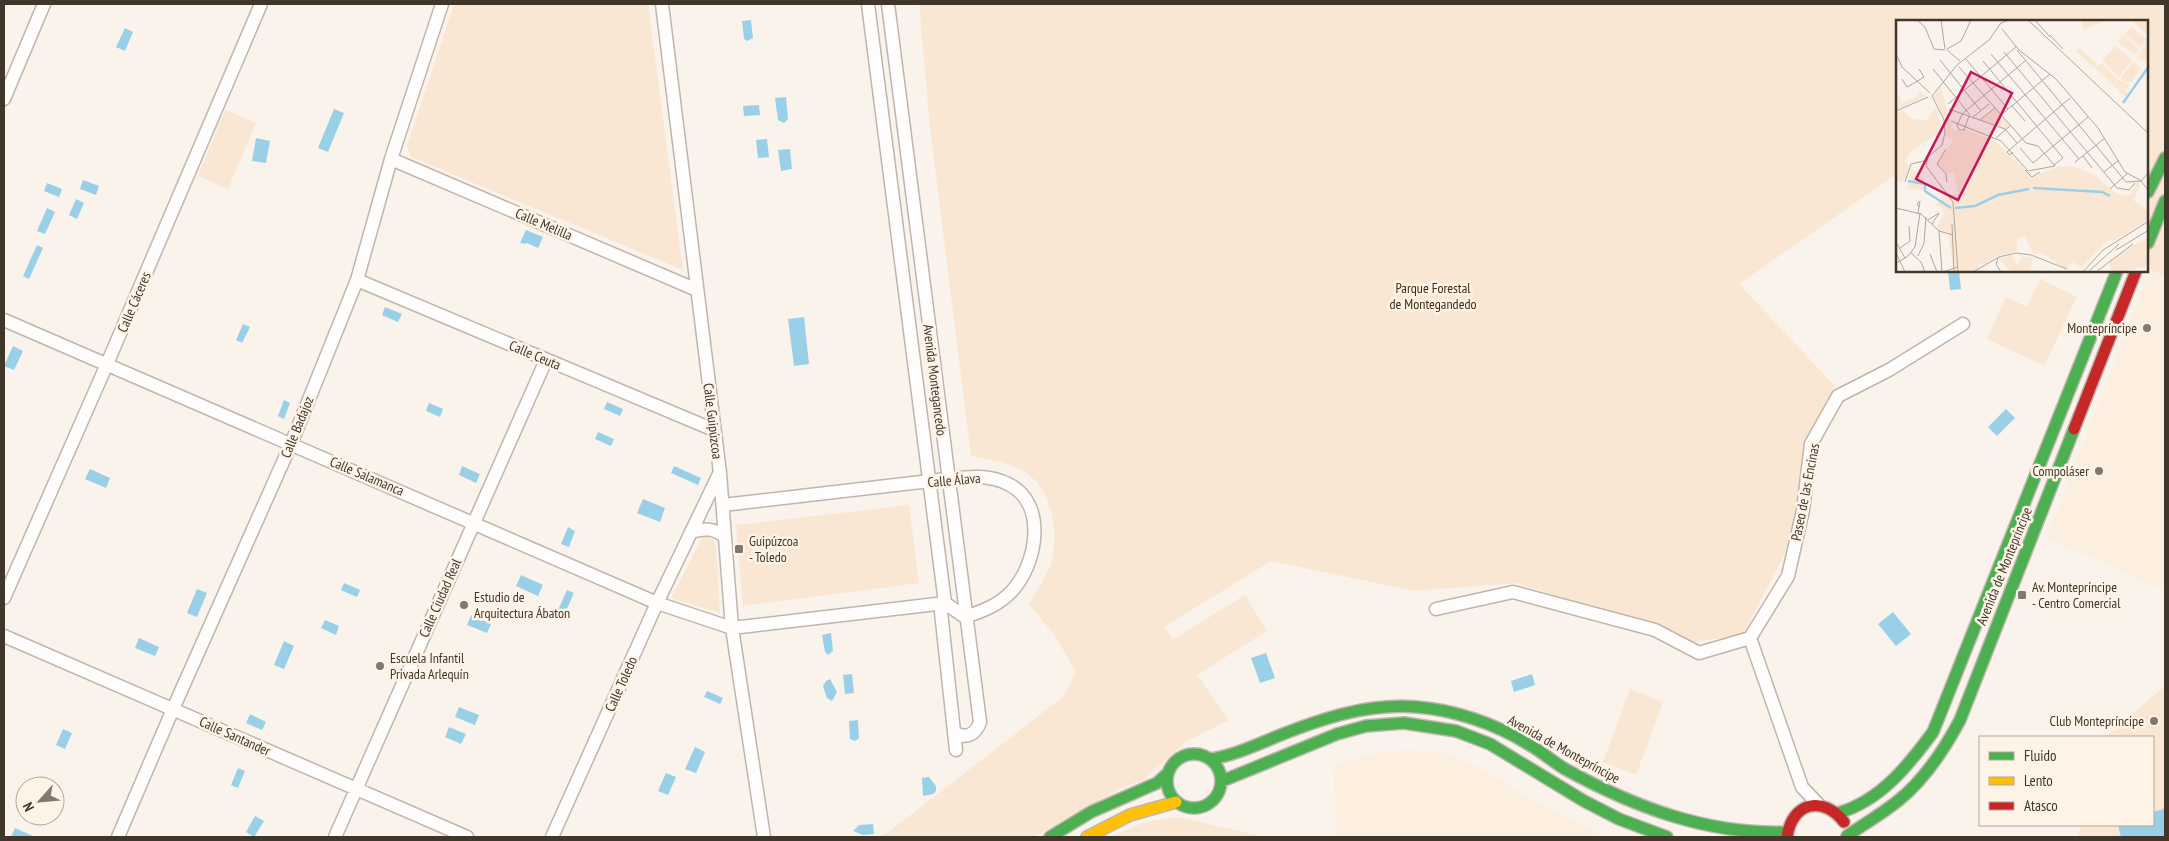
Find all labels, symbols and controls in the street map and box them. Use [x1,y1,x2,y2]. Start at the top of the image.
inset map [1896,20,2149,272]
street label: Calle Melilla [513,204,575,244]
street label: Calle Cáceres [113,269,155,335]
park label: Parque Forestal de Montegandedo [1389,279,1477,313]
place label: Montepríncipe [2067,319,2137,337]
marker: Montepríncipe [2141,322,2153,334]
street label: Avenida Montegancedo [919,323,951,437]
street label: Calle Ceuta [506,336,564,374]
street label: Calle Guipúzcoa [699,382,727,460]
street label: Calle Badajoz [277,394,317,460]
street label: Paseo de las Encinas [1787,441,1823,542]
street label: Calle Salamanca [327,452,407,500]
place label: Compoláser [2032,462,2089,480]
marker: Compoláser [2093,465,2105,477]
street label: Calle Álava [927,469,981,491]
street label: Avenida de Montepríncipe [1972,504,2036,628]
place label: Guipúzcoa - Toledo [749,532,798,566]
marker: Guipúzcoa - Toledo [733,543,745,555]
street label: Calle Ciudad Real [415,555,466,640]
place label: Av. Montepríncipe - Centro Comercial [2032,578,2121,612]
place label: Estudio de Arquitectura Ábaton [474,588,570,622]
marker: Av. Montepríncipe - Centro Comercial [2016,589,2028,601]
marker: Estudio de Arquitectura Ábaton [458,599,470,611]
place label: Escuela Infantil Privada Arlequín [390,649,469,683]
street label: Calle Toledo [601,653,641,715]
marker: Escuela Infantil Privada Arlequín [374,660,386,672]
street label: Avenida de Montepríncipe [1505,711,1624,787]
street label: Calle Santander [197,712,274,760]
place label: Club Montepríncipe [2050,712,2144,730]
marker: Club Montepríncipe [2148,715,2160,727]
legend [1979,736,2154,826]
text: Fluido [2024,746,2056,765]
text: Lento [2024,771,2053,790]
north arrow [15,776,65,826]
text: Atasco [2024,796,2058,815]
text: N [19,799,38,814]

